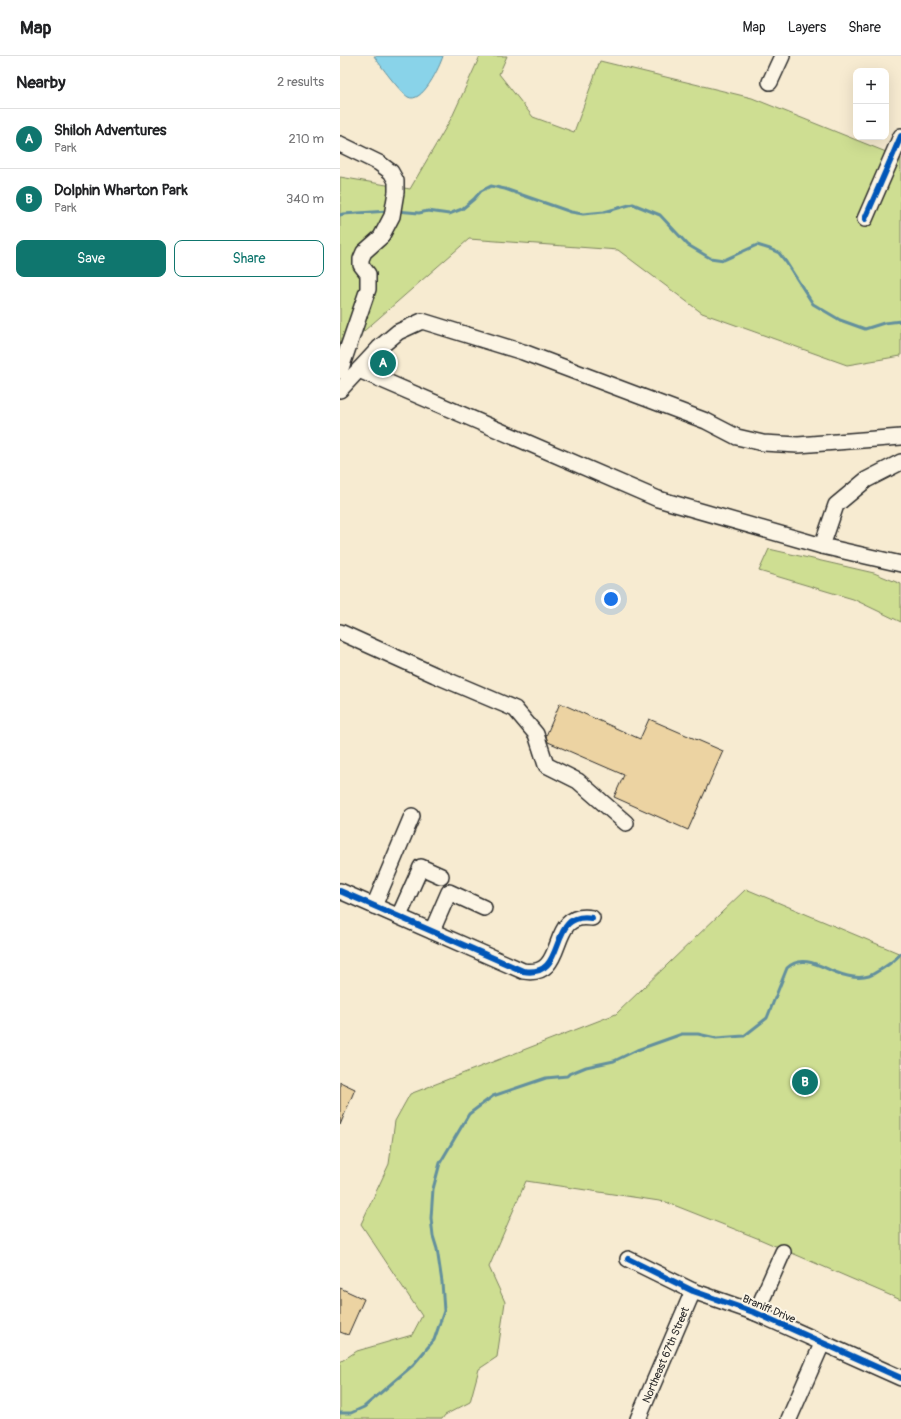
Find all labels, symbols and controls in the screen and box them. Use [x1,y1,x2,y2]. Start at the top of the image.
text: Map [20,16,51,40]
text: Map [743,19,766,36]
text: Layers [788,19,826,36]
text: Share [848,19,881,36]
map controls [853,68,889,140]
button: + [853,68,889,104]
text: Nearby [16,72,65,93]
text: 2 results [277,74,324,90]
button: − [853,104,889,140]
text: Shiloh Adventures [54,121,167,140]
text: A [25,131,33,147]
text: 210 m [288,131,324,147]
text: Park [54,140,77,156]
text: Dolphin Wharton Park [54,181,188,200]
text: B [25,191,33,207]
text: 340 m [286,191,324,207]
text: Park [54,200,77,216]
button: Save [16,240,166,277]
button: Share [174,240,324,277]
pin: A [370,348,396,378]
your location [601,589,621,609]
pin: B [792,1067,818,1097]
street label: Braniff Drive [741,1292,798,1326]
street label: Northeast 67th Street [640,1305,692,1405]

